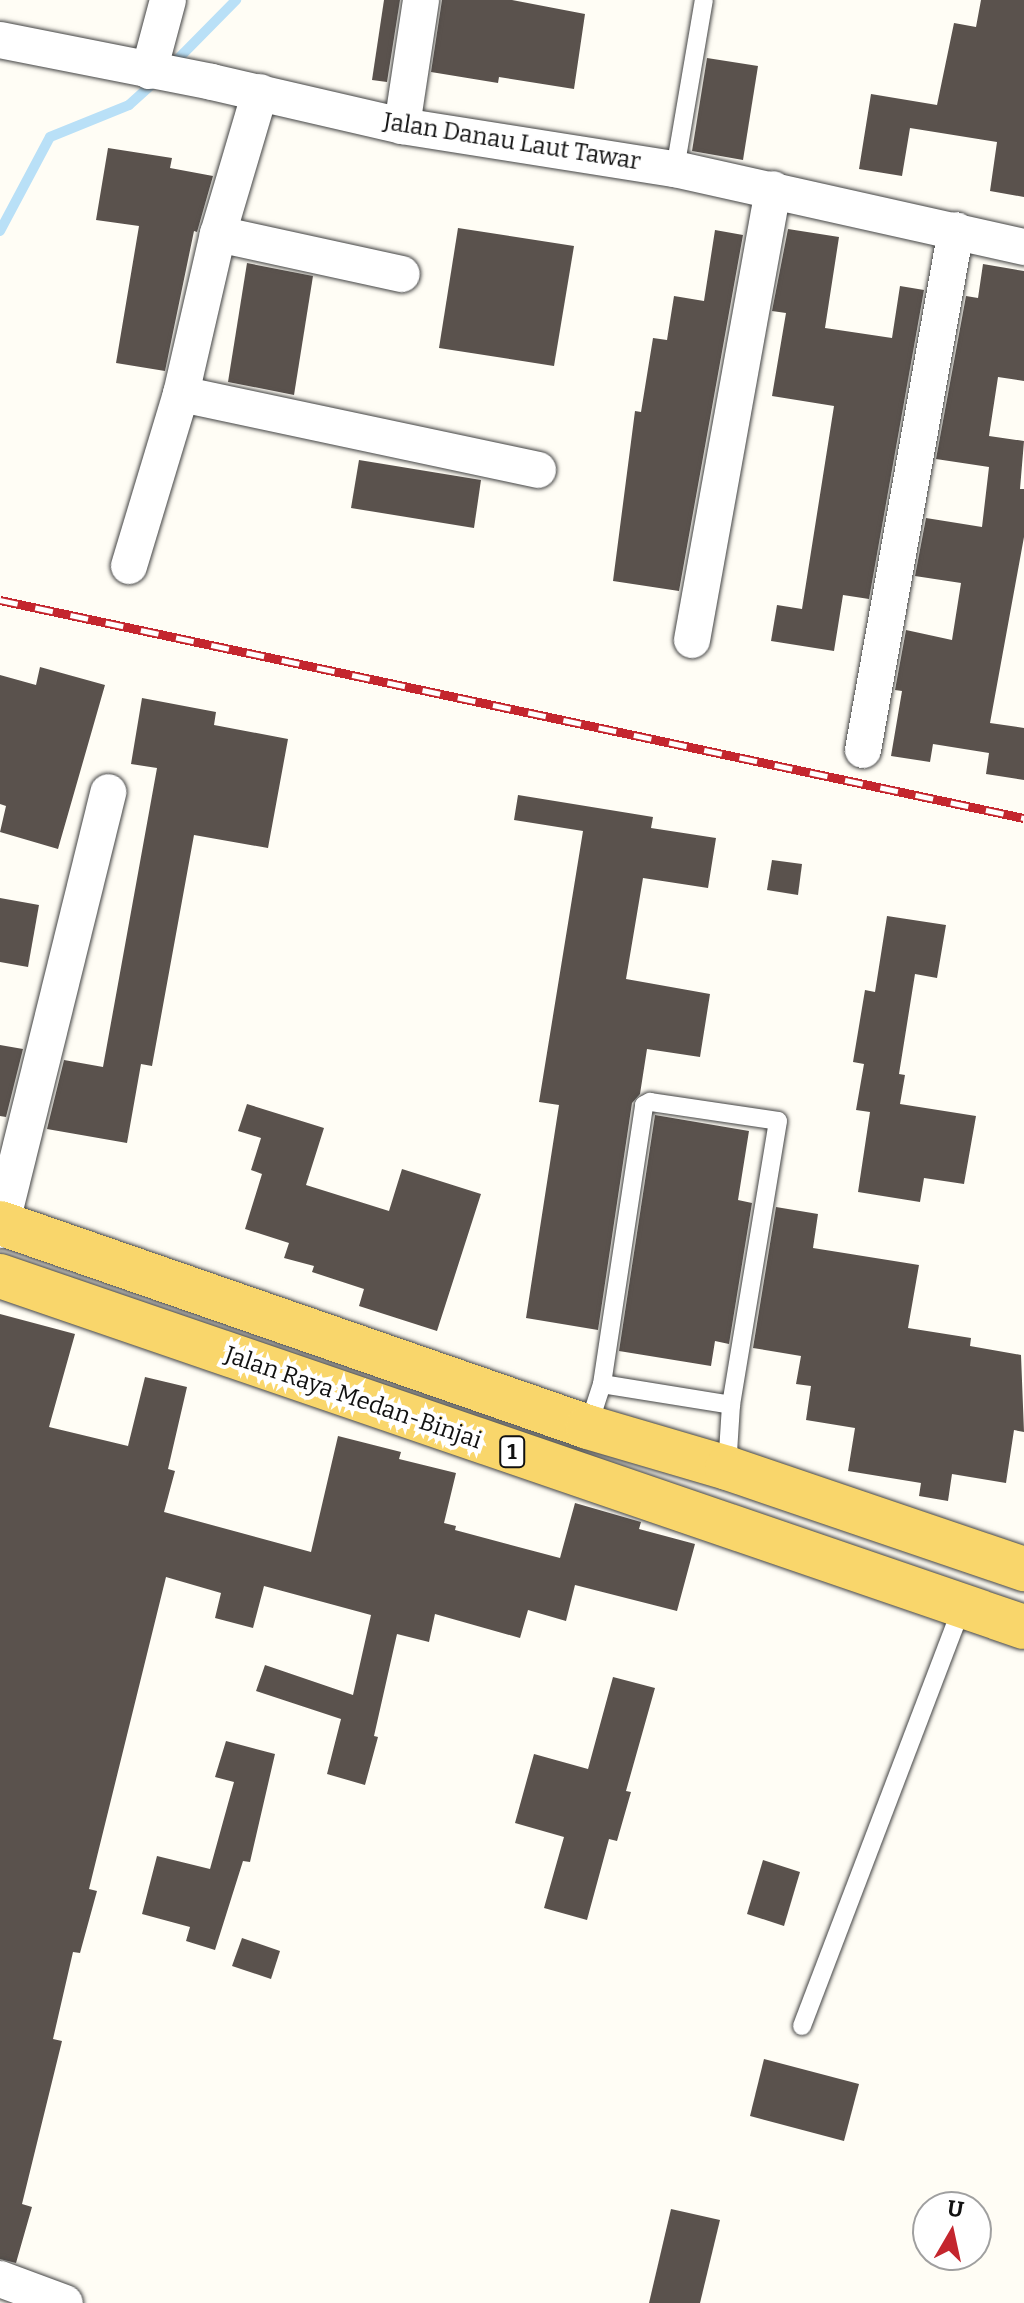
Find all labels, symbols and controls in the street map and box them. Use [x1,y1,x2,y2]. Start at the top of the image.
street label: Jalan Danau Laut Tawar [381,107,643,177]
street label: Jalan Raya Medan-Binjai [221,1340,485,1456]
road number: 1 [498,1434,526,1470]
north arrow [912,2191,992,2271]
text: U [945,2194,966,2223]

